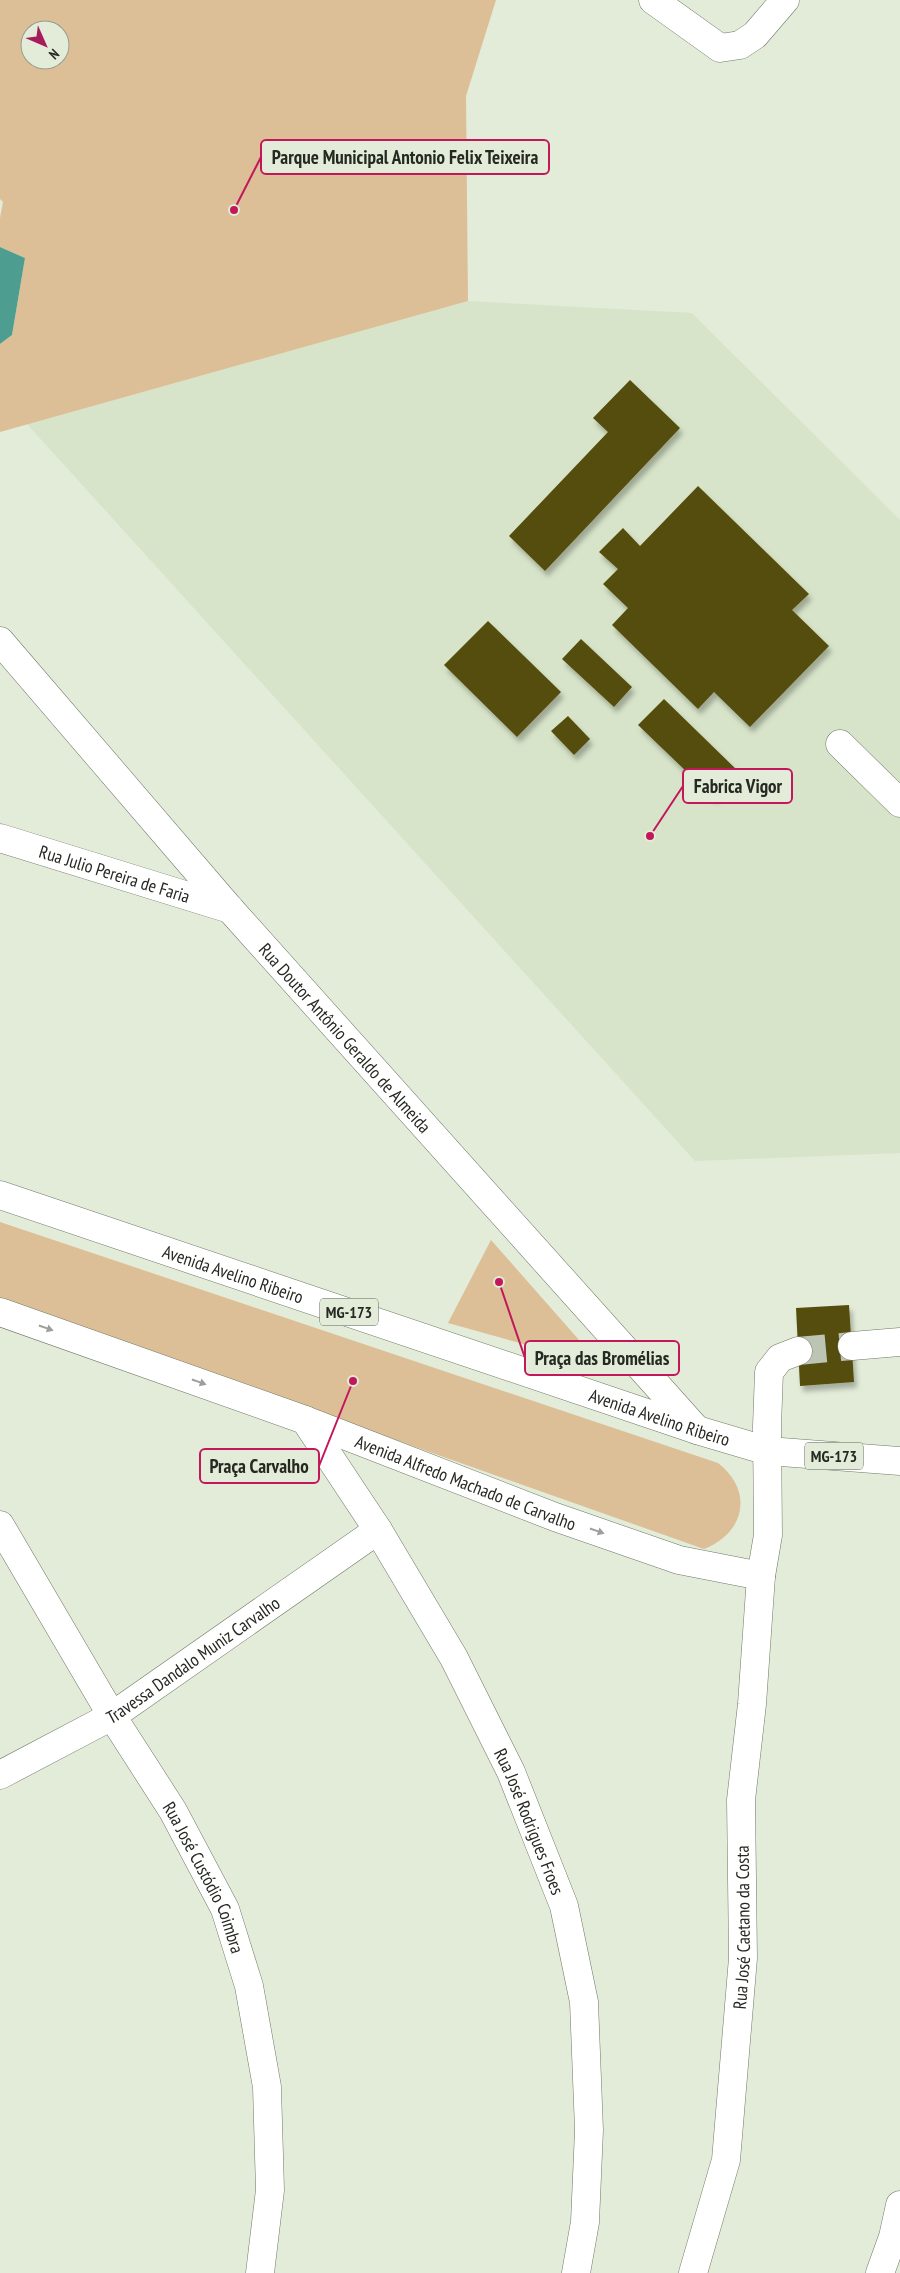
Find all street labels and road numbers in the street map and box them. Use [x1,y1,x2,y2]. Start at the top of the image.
street label: Rua Julio Pereira de Faria [37,839,193,907]
street label: Rua Doutor Antônio Geraldo de Almeida [254,938,436,1137]
street label: Avenida Avelino Ribeiro [160,1239,307,1308]
road number: MG-173 [320,1298,378,1325]
street label: Avenida Avelino Ribeiro [586,1383,733,1451]
street label: Avenida Alfredo Machado de Carvalho [352,1429,579,1535]
road number: MG-173 [805,1442,863,1470]
street label: Travessa Dandalo Muniz Carvalho [102,1591,284,1729]
street label: Rua José Rodrigues Froes [489,1744,570,1898]
street label: Rua José Custódio Coimbra [158,1797,250,1956]
street label: Rua José Caetano da Costa [727,1845,755,2010]

